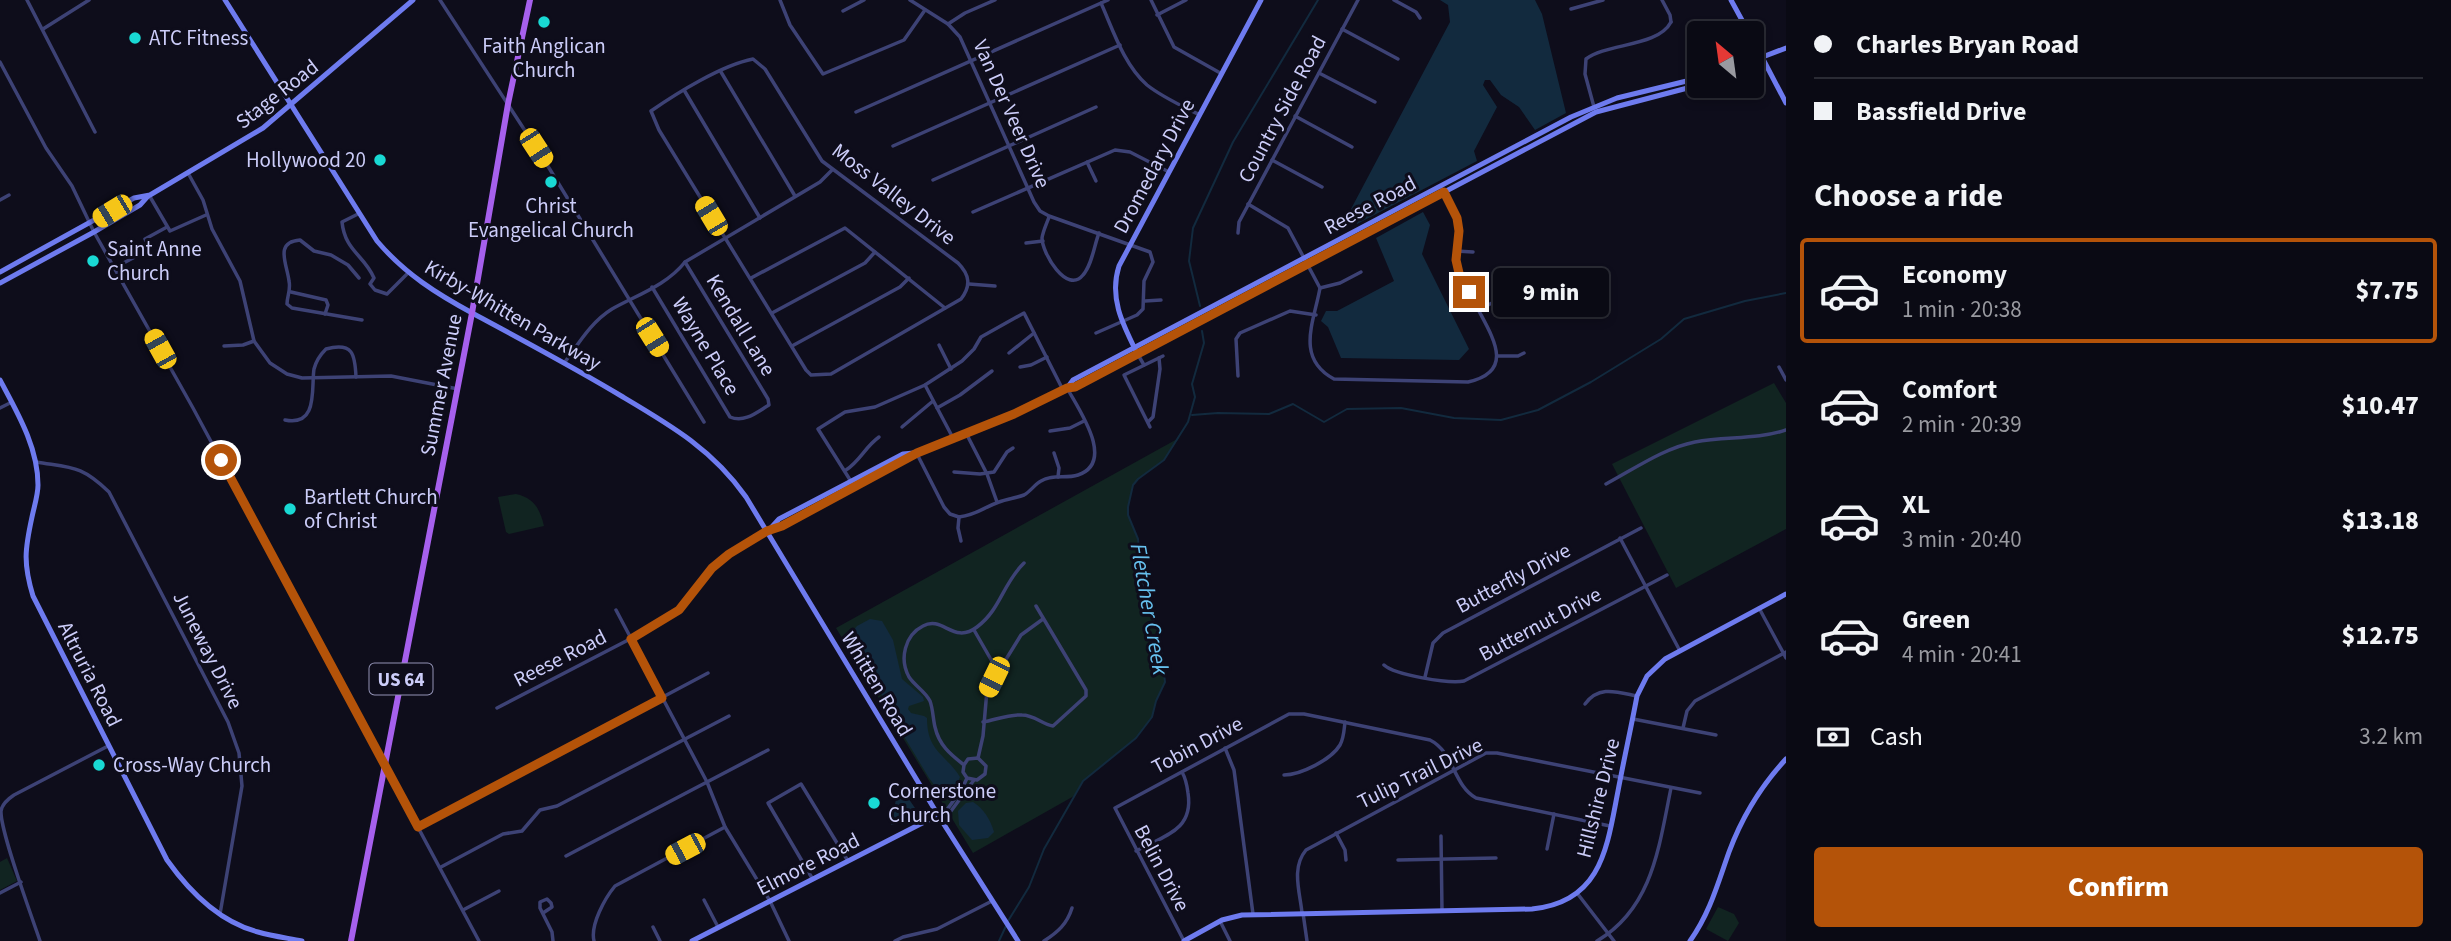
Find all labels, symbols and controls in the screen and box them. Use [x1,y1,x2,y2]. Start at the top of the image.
marker: Faith Anglican Church [536,14,552,30]
north arrow [1687,21,1764,98]
map controls [1687,21,1764,98]
place label: ATC Fitness [149,23,249,53]
text: Charles Bryan Road [1856,26,2079,63]
marker: ATC Fitness [127,30,143,46]
street label: Country Side Road [1231,30,1333,188]
place label: Faith Anglican Church [482,31,606,85]
street label: Van Der Veer Drive [966,35,1058,193]
street label: Stage Road [229,52,325,136]
street label: Dromedary Drive [1106,93,1202,239]
text: Bassfield Drive [1856,93,2026,130]
car [516,125,557,171]
street label: Moss Valley Drive [826,136,962,252]
place label: Hollywood 20 [246,145,366,175]
marker: Hollywood 20 [372,152,388,168]
street label: Reese Road [1318,168,1422,242]
text: Choose a ride [1814,173,2003,219]
marker: Christ Evangelical Church [543,174,559,190]
car [89,191,136,231]
place label: Christ Evangelical Church [468,191,634,245]
car [692,193,731,239]
place label: Saint Anne Church [107,234,202,288]
street label: Kirby-Whitten Parkway [419,252,607,378]
marker: Saint Anne Church [85,253,101,269]
text: Economy [1902,256,2007,293]
icon: car [1818,259,1881,322]
callout: 9 min [1494,268,1609,316]
street label: Kendall Lane [699,269,783,381]
text: $7.75 [2355,272,2419,309]
route end [1453,276,1485,308]
text: 9 min [1523,276,1579,309]
street label: Wayne Place [665,291,747,401]
text: 1 min · 20:38 [1902,293,2022,326]
street label: Summer Avenue [413,311,469,459]
car [632,314,673,360]
car [141,326,180,372]
text: Comfort [1902,371,1997,408]
icon: car [1818,374,1881,437]
text: $10.47 [2342,387,2419,424]
text: 2 min · 20:39 [1902,408,2022,441]
route start [205,444,237,476]
place label: Bartlett Church of Christ [304,482,438,536]
text: XL [1902,486,1930,523]
icon: car [1818,489,1881,552]
marker: Bartlett Church of Christ [282,501,298,517]
text: $13.18 [2342,502,2419,539]
text: 3 min · 20:40 [1902,523,2022,556]
street label: Butterfly Drive [1450,535,1576,621]
water label: Fletcher Creek [1122,541,1178,679]
street label: Butternut Drive [1473,579,1607,669]
street label: Juneway Drive [165,586,251,714]
text: Green [1902,601,1970,638]
icon: car [1818,604,1881,667]
street label: Altruria Road [51,616,129,732]
text: $12.75 [2342,617,2419,654]
street label: Reese Road [508,622,612,694]
street label: Whitten Road [834,626,920,742]
text: 4 min · 20:41 [1902,638,2022,671]
car [976,654,1013,700]
road number: US 64 [370,664,432,694]
street label: Tobin Drive [1146,708,1248,782]
icon: cash [1814,718,1852,756]
text: Cash [1870,718,1923,755]
text: 3.2 km [2359,720,2423,753]
street label: Tulip Trail Drive [1352,730,1488,816]
street label: Hillshire Drive [1569,735,1627,861]
place label: Cross-Way Church [113,750,271,780]
marker: Cross-Way Church [91,757,107,773]
place label: Cornerstone Church [888,776,996,830]
marker: Cornerstone Church [866,795,882,811]
street label: Belin Drive [1127,819,1197,917]
street label: Elmore Road [751,825,865,903]
car [662,830,709,868]
button: Confirm [1814,847,2423,927]

